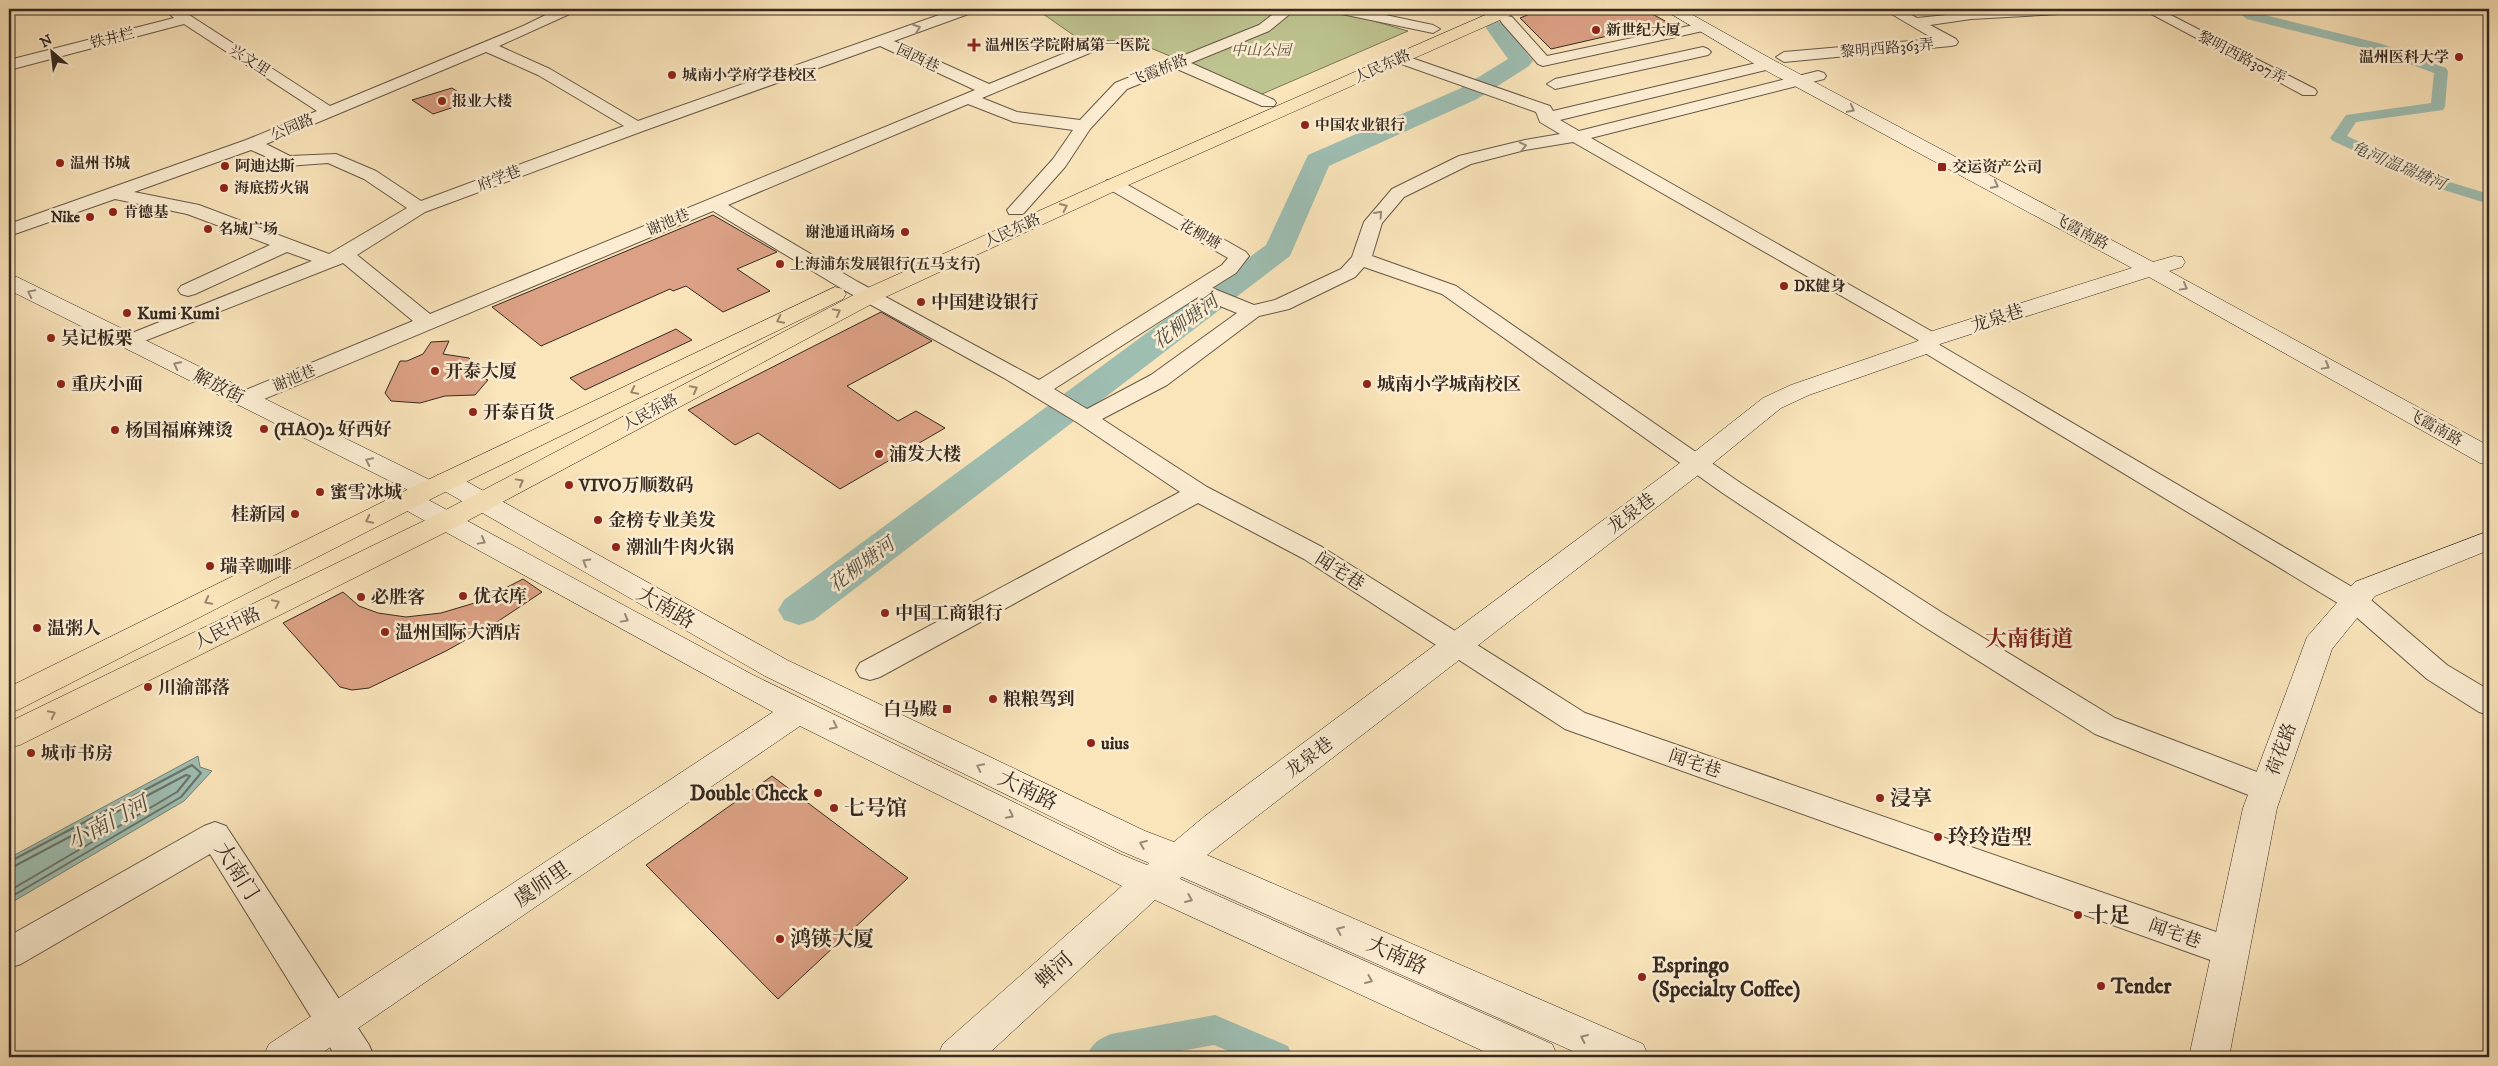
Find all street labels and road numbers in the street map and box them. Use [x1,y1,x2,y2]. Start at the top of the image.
street label: 铁井栏 [88,24,136,53]
street label: 黎明西路307弄 [2194,27,2289,88]
street label: 黎明西路363弄 [1839,35,1935,62]
street label: 兴文里 [226,40,274,81]
street label: 园西巷 [893,40,942,77]
street label: 人民东路 [1351,46,1413,87]
street label: 飞霞桥路 [1128,50,1191,91]
street label: 公园路 [268,110,317,145]
street label: 府学巷 [475,162,524,195]
street label: 谢池巷 [644,205,693,240]
street label: 飞霞南路 [2050,209,2112,254]
street label: 人民东路 [981,210,1043,251]
street label: 花柳塘 [1175,215,1224,254]
street label: 龙泉巷 [1968,300,2026,338]
street label: 谢池巷 [270,361,319,396]
street label: 解放街 [189,365,248,409]
street label: 人民东路 [619,390,681,435]
street label: 飞霞南路 [2404,405,2466,450]
street label: 龙泉巷 [1603,489,1660,539]
street label: 闻宅巷 [1311,548,1368,596]
street label: 大南路 [632,581,699,635]
street label: 人民中路 [190,603,265,655]
street label: 荷花路 [2262,720,2302,778]
street label: 龙泉巷 [1281,733,1338,783]
street label: 闻宅巷 [1666,745,1724,783]
street label: 大南路 [994,765,1062,816]
street label: 大南门 [208,838,264,905]
street label: 虞师里 [509,856,576,913]
street label: 闻宅巷 [2146,914,2204,954]
street label: 大南路 [1363,931,1431,981]
street label: 蝉河 [1030,947,1079,994]

